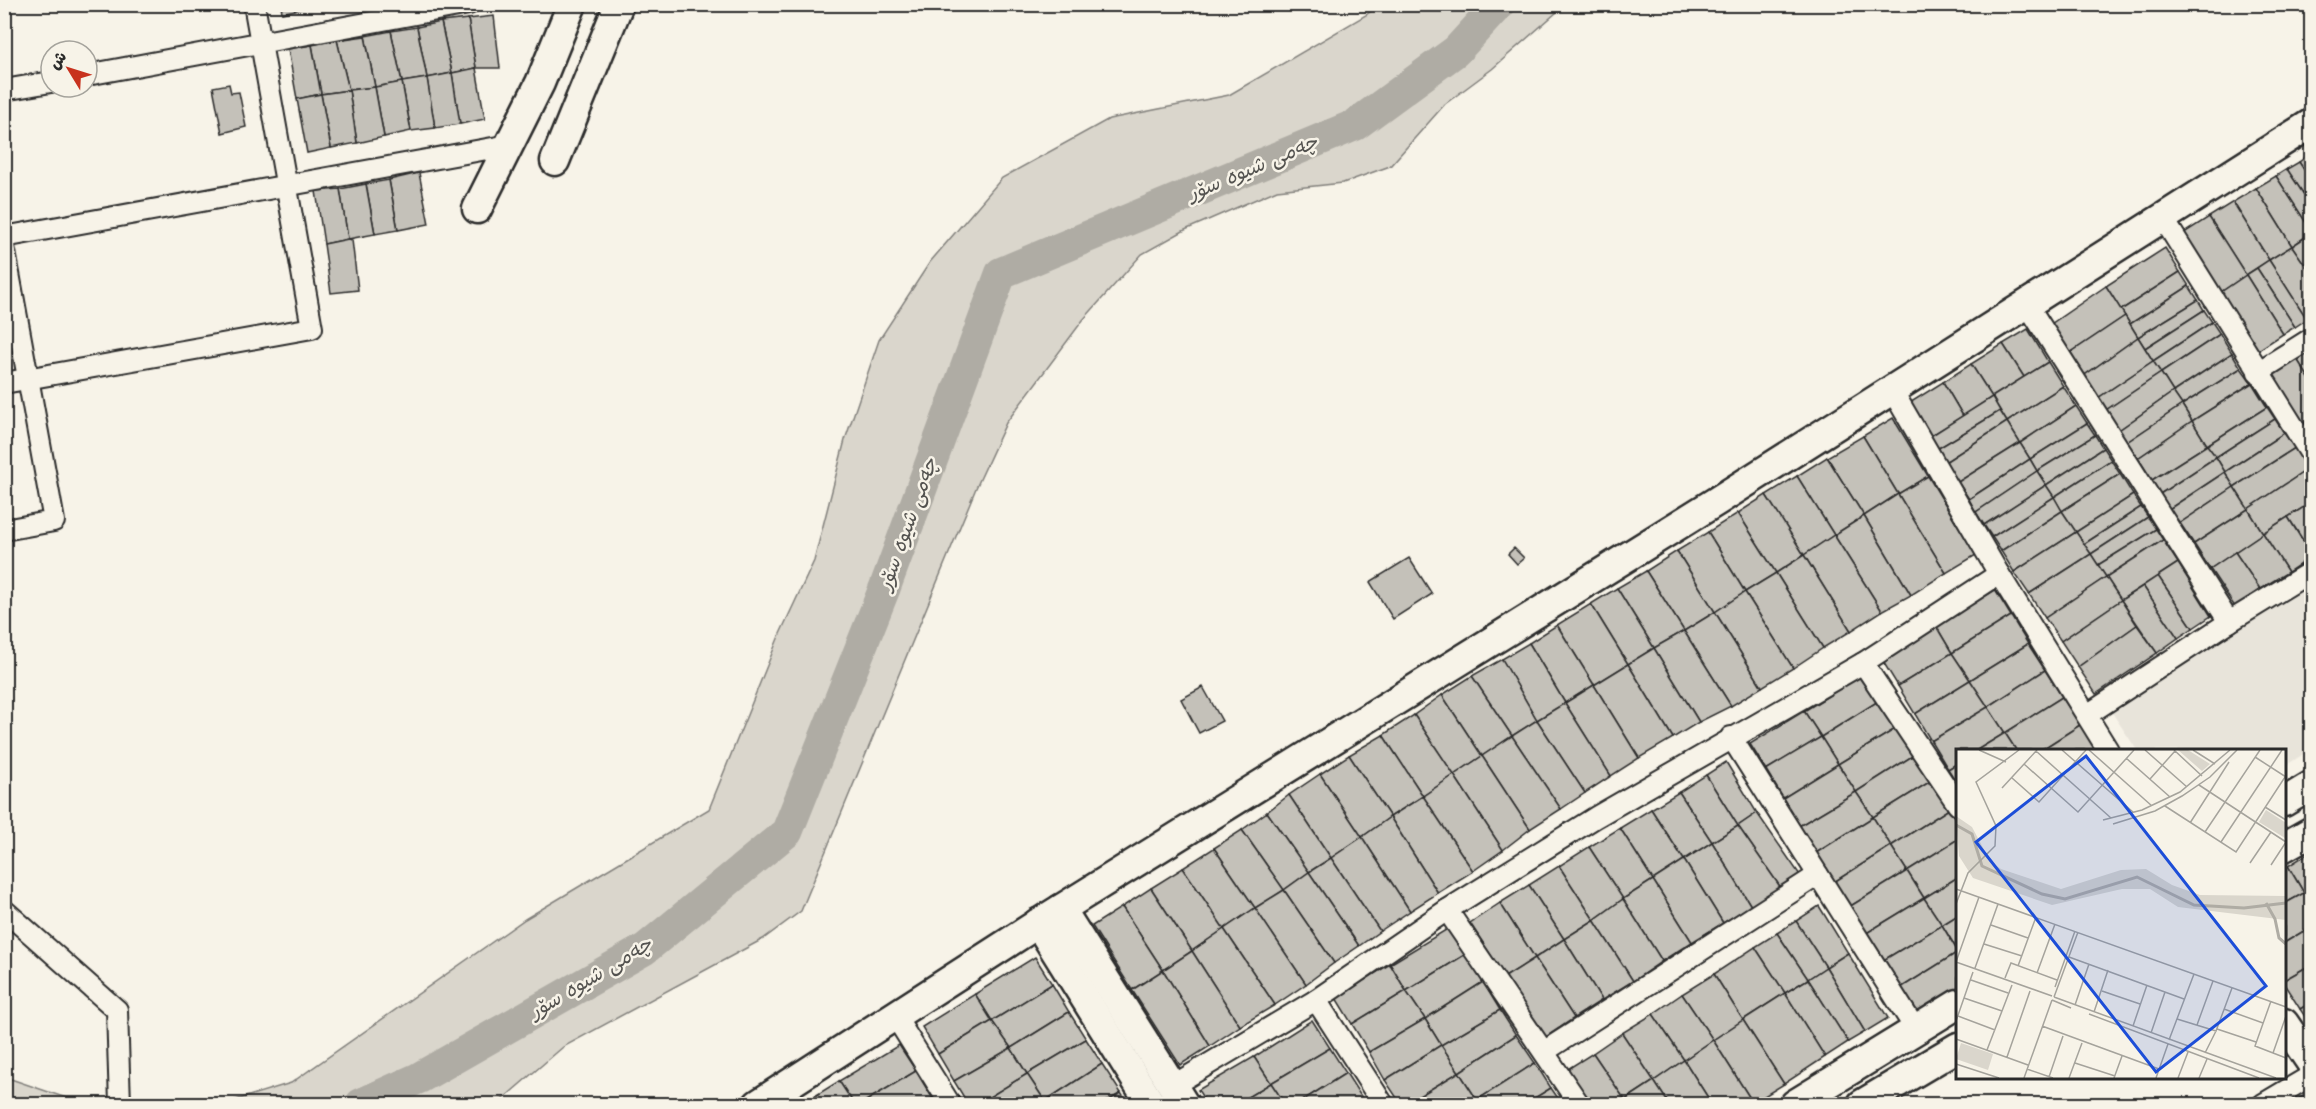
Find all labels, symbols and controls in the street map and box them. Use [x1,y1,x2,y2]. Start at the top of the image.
north arrow [39,39,99,99]
text: ش [44,47,72,74]
water label: چەمی شیوە سۆر [1181,128,1323,209]
water label: چەمی شیوە سۆر [870,454,945,597]
inset map [1956,749,2286,1079]
water label: چەمی شیوە سۆر [522,930,658,1027]

